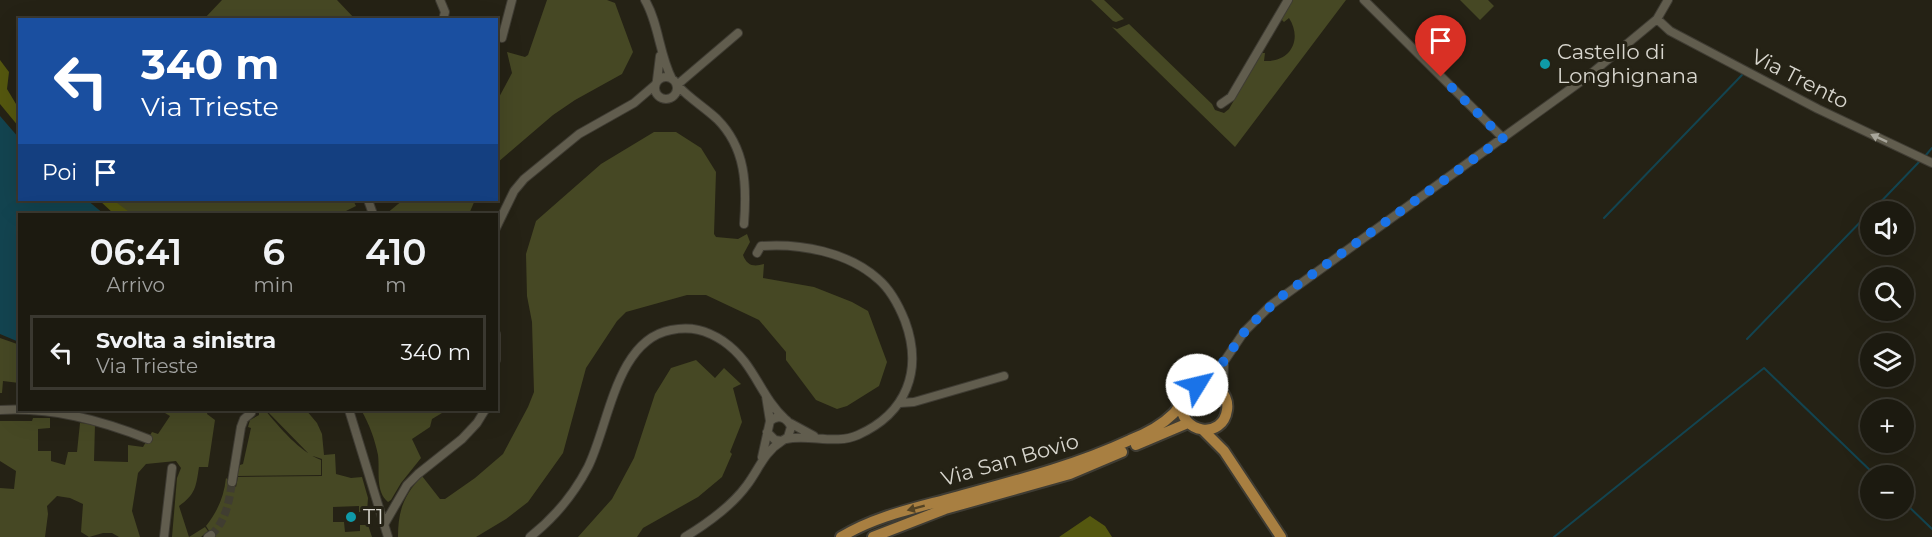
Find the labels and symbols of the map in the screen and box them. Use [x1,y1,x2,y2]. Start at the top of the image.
pin [1415,15,1466,77]
place label: Castello di Longhignana [1557,39,1698,88]
street label: Via Trento [1747,43,1853,114]
marker: Castello di Longhignana [1538,57,1552,71]
one-way arrow [1871,134,1888,143]
position arrow [1165,353,1229,417]
street label: Via San Bovio [938,428,1081,491]
place label: T1 [363,504,383,529]
one-way arrow [906,504,924,513]
marker: T1 [344,510,358,524]

